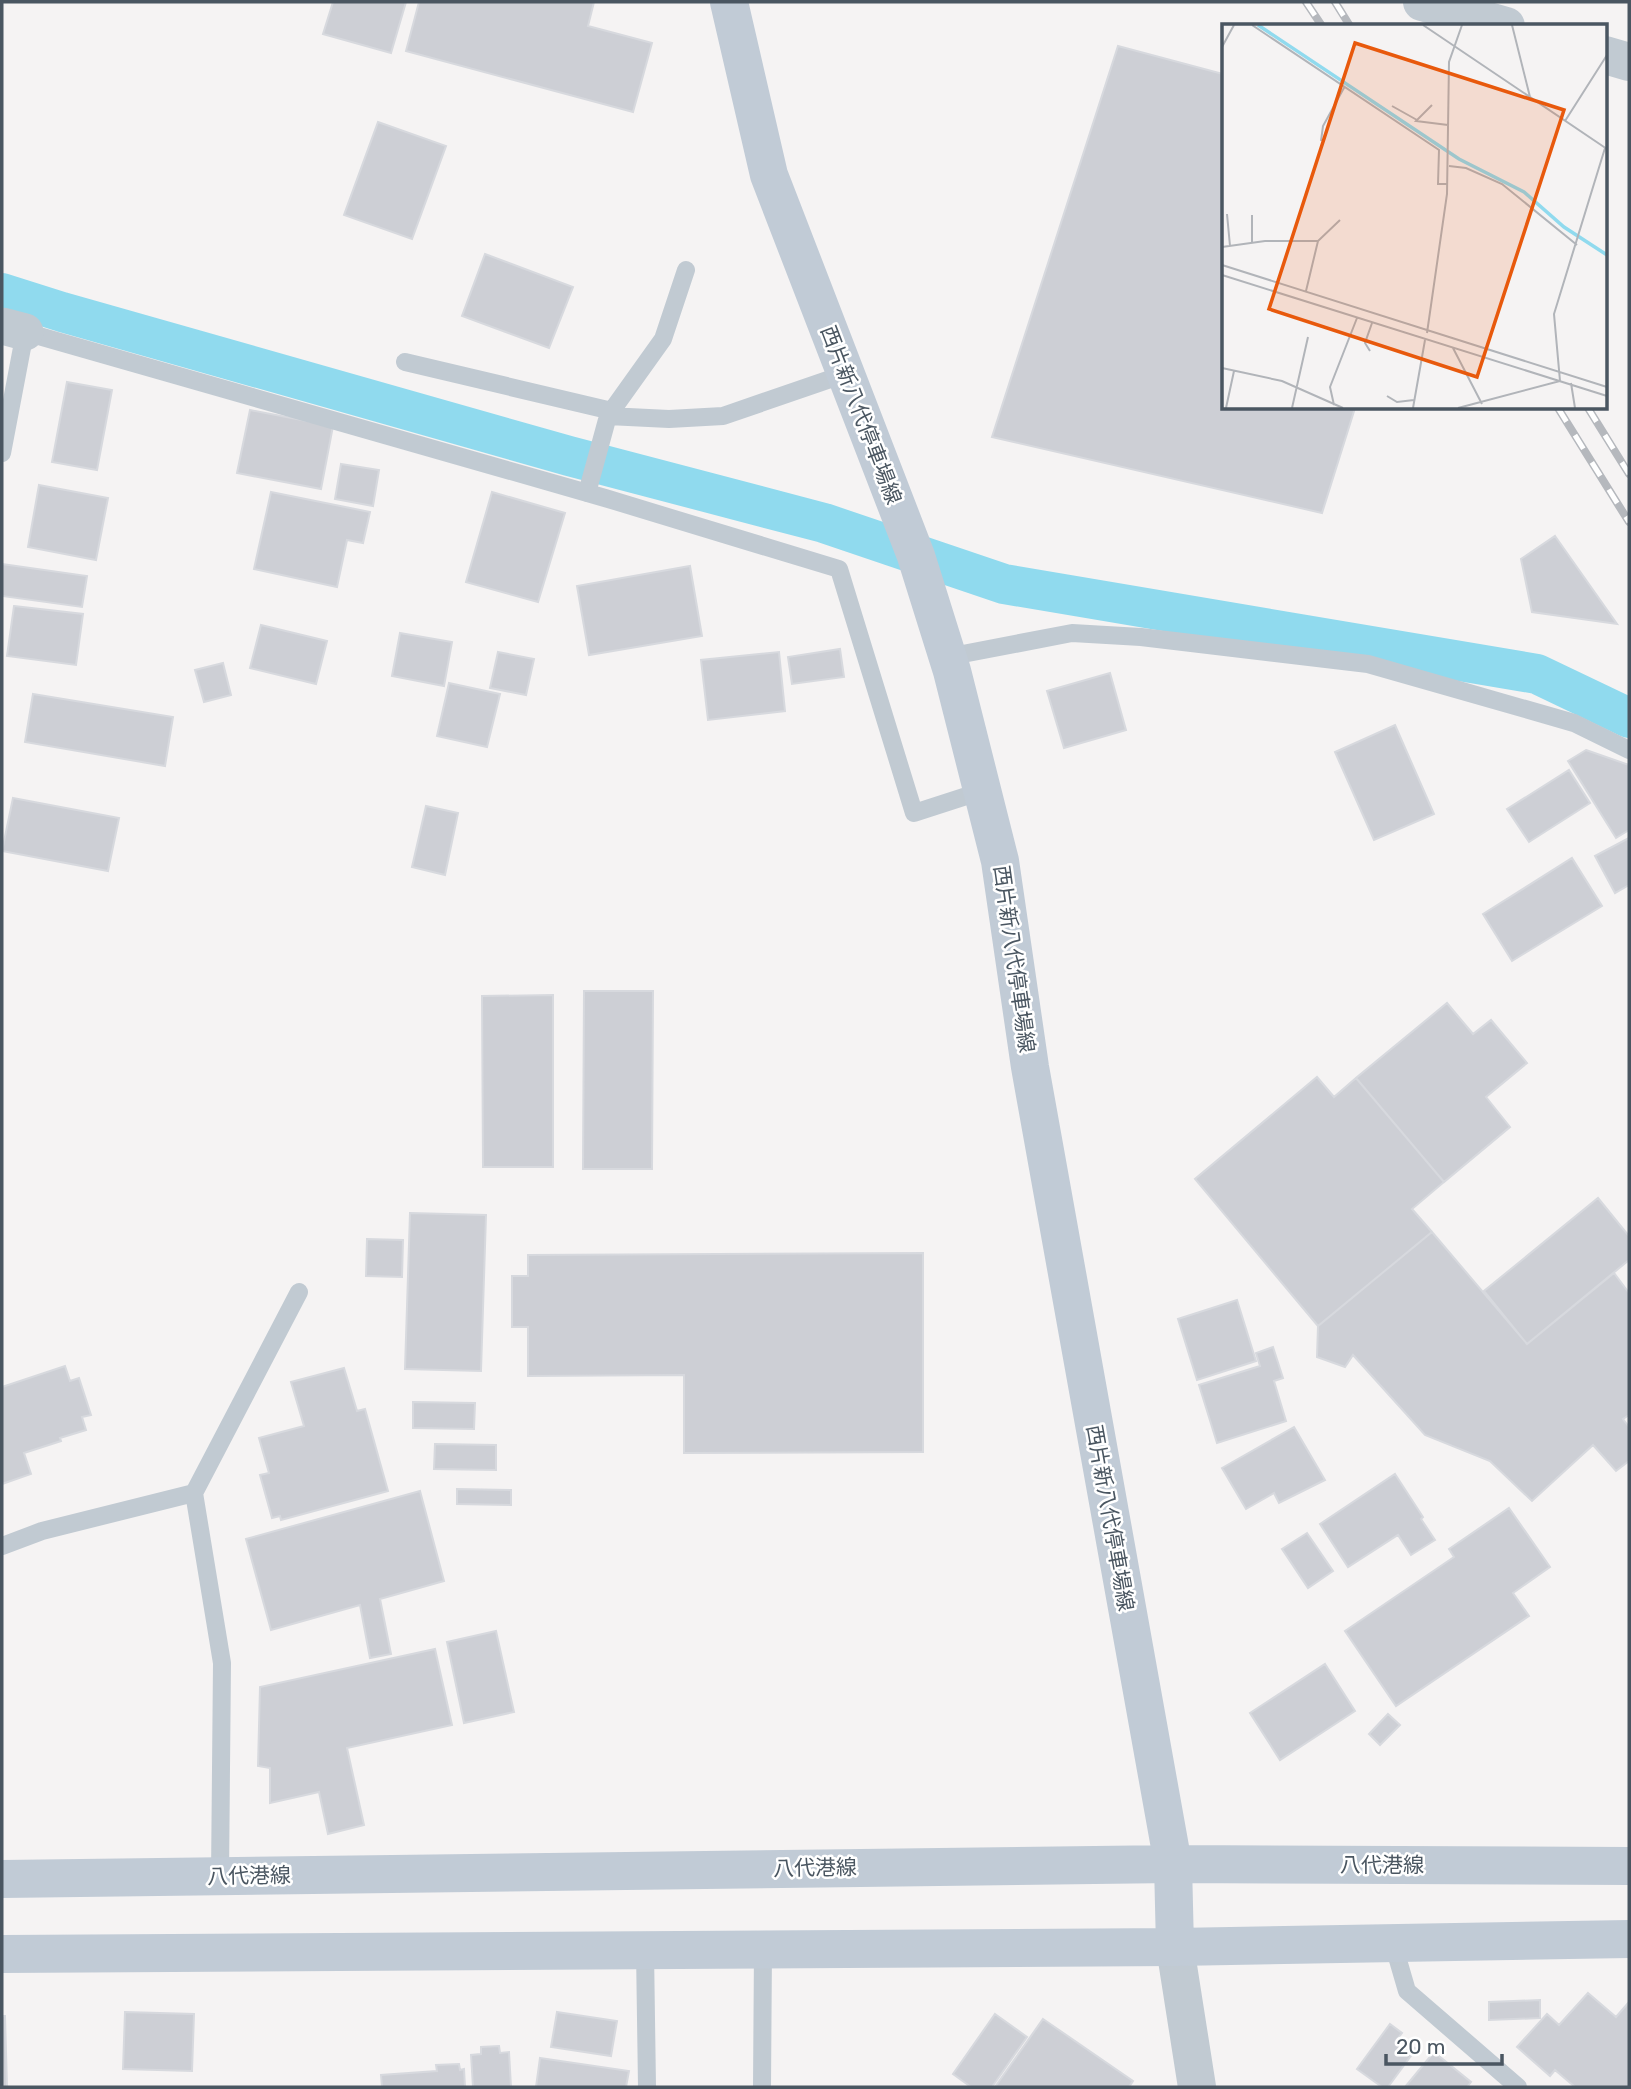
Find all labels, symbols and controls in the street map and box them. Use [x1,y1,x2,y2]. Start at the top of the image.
inset map [1222,24,1606,410]
street label: 西片新八代停車場線 [816,322,907,508]
street label: 西片新八代停車場線 [989,864,1040,1054]
street label: 西片新八代停車場線 [1082,1423,1139,1613]
street label: 八代港線 [1340,1852,1424,1877]
street label: 八代港線 [773,1854,857,1881]
street label: 八代港線 [207,1862,291,1889]
scale bar [1386,2022,1502,2066]
text: 20 m [1396,2034,1445,2059]

